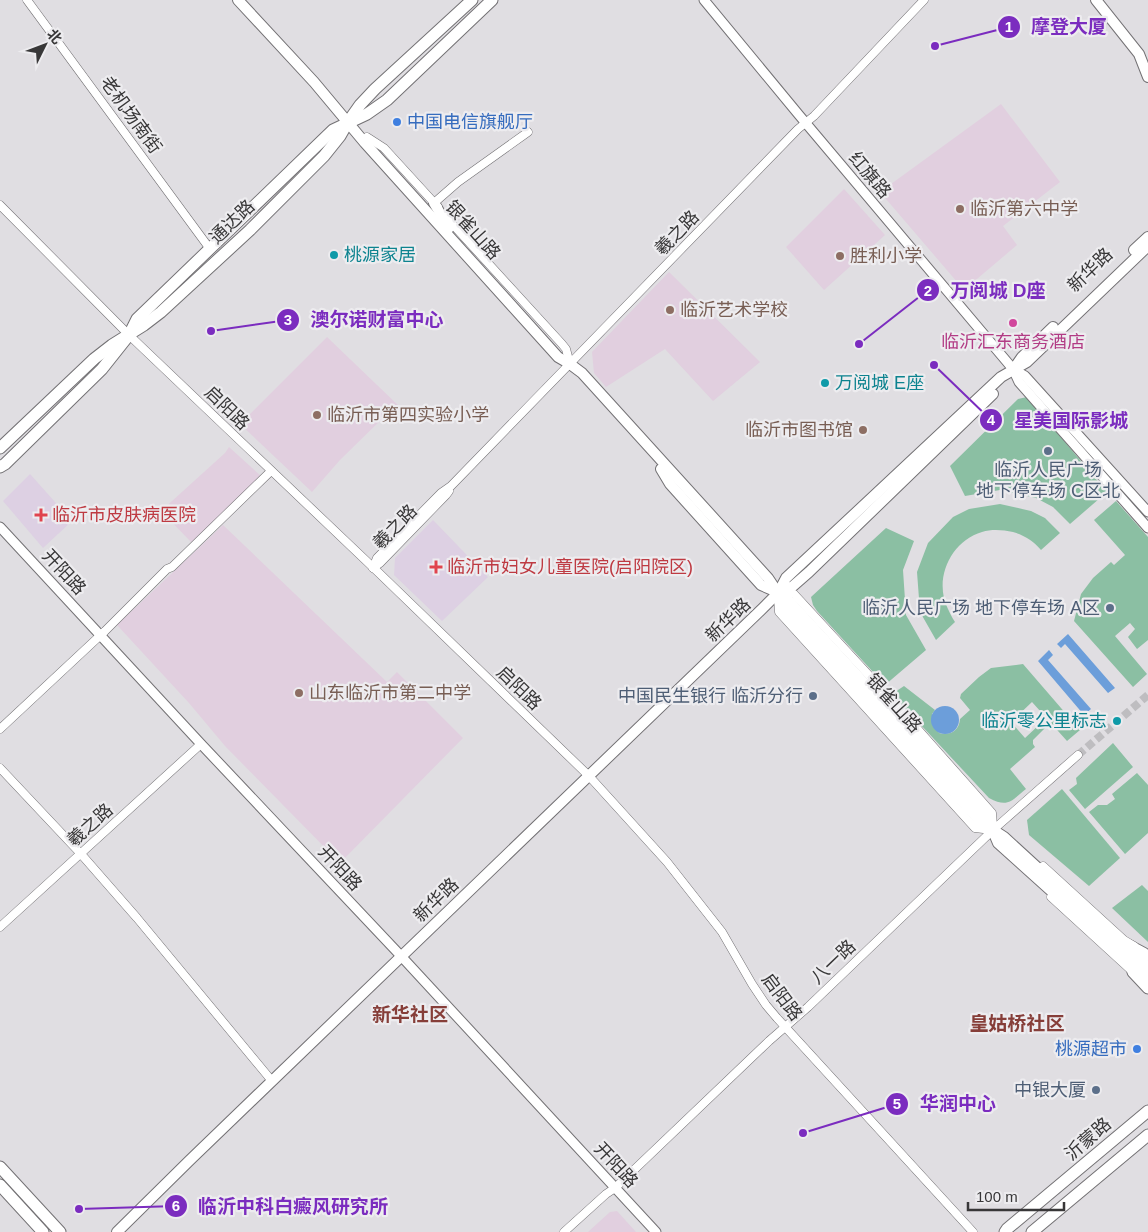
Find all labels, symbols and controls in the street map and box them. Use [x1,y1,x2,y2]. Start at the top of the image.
callout: 摩登大厦 [996,10,1117,44]
text: 摩登大厦 [1031,16,1107,37]
text: 1 [1005,18,1013,35]
north arrow [20,20,70,70]
text: 北 [44,26,65,47]
street label: 老机场南街 [96,73,166,157]
place label: 中国电信旗舰厅 [407,112,533,132]
marker: 中国电信旗舰厅 [391,116,403,128]
street label: 红旗路 [845,148,895,202]
street label: 通达路 [206,196,258,248]
street label: 银雀山路 [441,197,505,263]
place label: 临沂第六中学 [970,199,1078,219]
marker: 临沂第六中学 [954,203,966,215]
street label: 羲之路 [651,207,703,259]
street label: 新华路 [1064,244,1116,296]
place label: 桃源家居 [344,245,416,265]
place label: 胜利小学 [850,246,922,266]
marker: 桃源家居 [328,249,340,261]
marker: 胜利小学 [834,250,846,262]
callout: 万阅城 D座 [915,273,1055,307]
text: 万阅城 D座 [950,280,1046,301]
text: 2 [924,282,932,299]
place label: 临沂艺术学校 [680,300,788,320]
callout: 澳尔诺财富中心 [275,303,453,337]
marker: 临沂艺术学校 [664,304,676,316]
text: 澳尔诺财富中心 [310,309,444,330]
text: 3 [284,311,292,328]
marker: 临沂汇东商务酒店 [1007,317,1019,329]
place label: 临沂汇东商务酒店 [941,332,1085,352]
place label: 万阅城 E座 [835,373,924,393]
marker: 万阅城 E座 [819,377,831,389]
street label: 启阳路 [201,382,253,434]
callout: 星美国际影城 [979,403,1138,437]
place label: 临沂市第四实验小学 [327,405,489,425]
marker: 临沂市第四实验小学 [311,409,323,421]
text: 星美国际影城 [1014,410,1128,431]
text: 4 [987,411,996,428]
place label: 临沂市图书馆 [745,420,853,440]
marker: 临沂市图书馆 [857,424,869,436]
marker: 临沂人民广场 地下停车场 C区北 [1042,445,1054,457]
place label: 临沂人民广场 地下停车场 C区北 [976,460,1120,501]
street label: 羲之路 [369,501,421,553]
place label: 临沂市皮肤病医院 [52,505,196,525]
marker: 临沂市皮肤病医院 [34,508,48,522]
street label: 开阳路 [38,545,90,599]
place label: 临沂市妇女儿童医院(启阳院区) [447,557,693,577]
marker: 临沂市妇女儿童医院(启阳院区) [429,560,443,574]
street label: 新华路 [702,594,754,646]
place label: 临沂人民广场 地下停车场 A区 [862,598,1100,618]
marker: 临沂人民广场 地下停车场 A区 [1104,602,1116,614]
street label: 启阳路 [493,662,545,714]
street label: 银雀山路 [862,670,926,736]
place label: 山东临沂市第二中学 [309,683,471,703]
place label: 中国民生银行 临沂分行 [618,686,803,706]
marker: 山东临沂市第二中学 [293,687,305,699]
marker: 中国民生银行 临沂分行 [807,690,819,702]
place label: 临沂零公里标志 [981,711,1107,731]
marker: 临沂零公里标志 [1111,715,1123,727]
street label: 羲之路 [63,800,117,850]
street label: 开阳路 [314,841,366,895]
street label: 新华路 [410,874,462,926]
street label: 八一路 [807,936,859,988]
street label: 启阳路 [758,969,806,1025]
district label: 新华社区 [372,1004,448,1025]
district label: 皇姑桥社区 [969,1013,1065,1034]
place label: 桃源超市 [1055,1039,1127,1059]
marker: 桃源超市 [1131,1043,1143,1055]
place label: 中银大厦 [1014,1080,1086,1100]
marker: 中银大厦 [1090,1084,1102,1096]
callout: 华润中心 [885,1087,1006,1121]
text: 华润中心 [920,1093,996,1114]
text: 5 [893,1095,901,1112]
street label: 沂蒙路 [1061,1114,1115,1164]
street label: 开阳路 [590,1138,642,1192]
scale bar [968,1180,1064,1212]
text: 100 m [976,1188,1018,1205]
callout: 临沂中科白癜风研究所 [163,1189,398,1223]
text: 临沂中科白癜风研究所 [198,1196,388,1217]
text: 6 [172,1197,180,1214]

